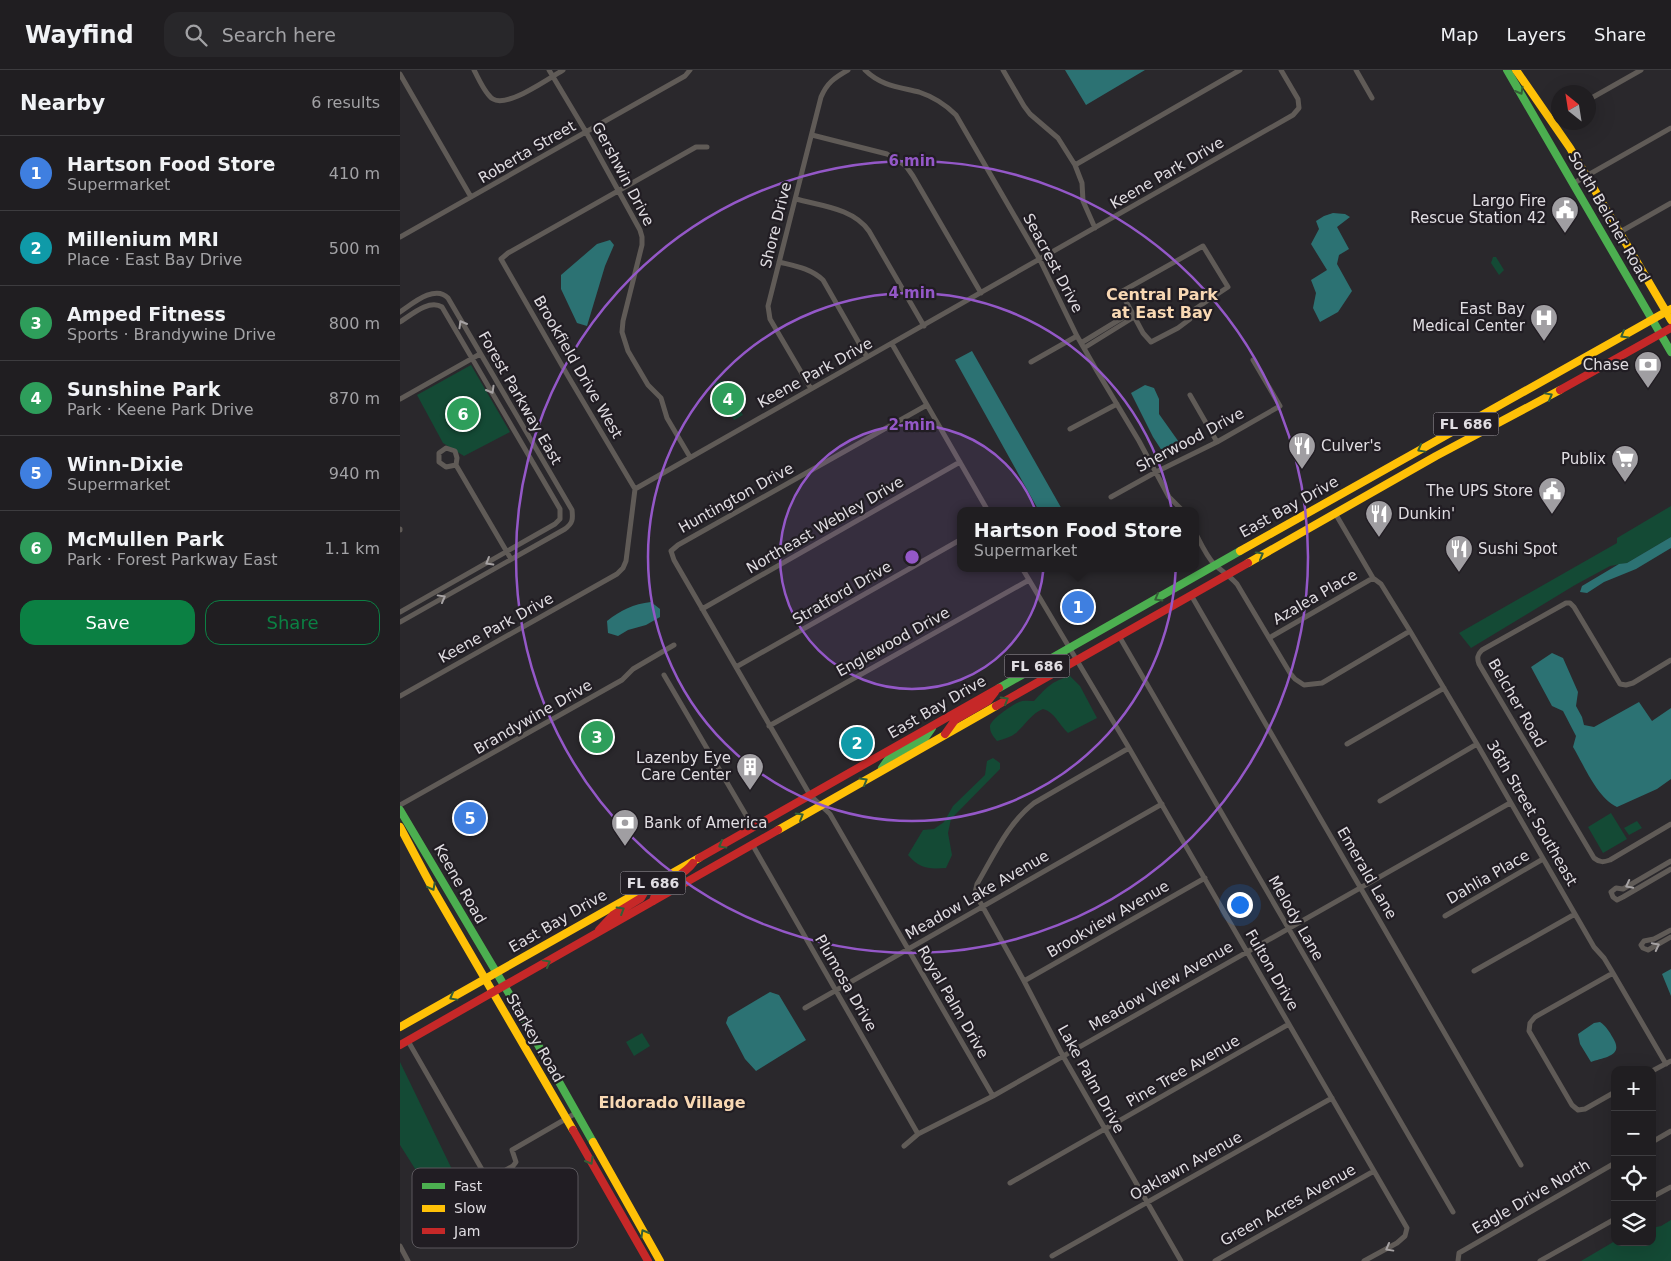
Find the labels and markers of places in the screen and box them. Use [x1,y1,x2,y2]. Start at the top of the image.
place label: Largo Fire Rescue Station 42 [1410,192,1546,227]
public building icon: Largo Fire Rescue Station 42 [1550,195,1580,234]
place label: East Bay Medical Center [1412,300,1526,335]
hospital icon: East Bay Medical Center [1529,303,1559,342]
bank icon: Chase [1633,350,1663,389]
place label: Chase [1583,356,1629,374]
pin: 4 [712,380,744,418]
pin: 6 [447,395,479,433]
restaurant icon: Culver's [1287,431,1317,470]
place label: Culver's [1321,437,1382,455]
supermarket icon: Publix [1610,444,1640,483]
place label: Publix [1561,450,1606,468]
public building icon: The UPS Store [1537,476,1567,515]
place label: The UPS Store [1425,482,1533,500]
restaurant icon: Dunkin' [1364,499,1394,538]
place label: Dunkin' [1398,505,1455,523]
restaurant icon: Sushi Spot [1444,534,1474,573]
place label: Sushi Spot [1478,540,1558,558]
centre of rings [903,548,921,566]
pin: 1 [1062,588,1094,626]
pin: 3 [581,718,613,756]
pin: 2 [841,724,873,762]
place label: Lazenby Eye Care Center [636,749,732,784]
building icon: Lazenby Eye Care Center [735,752,765,791]
pin: 5 [454,799,486,837]
bank icon: Bank of America [610,808,640,847]
place label: Bank of America [644,814,768,832]

